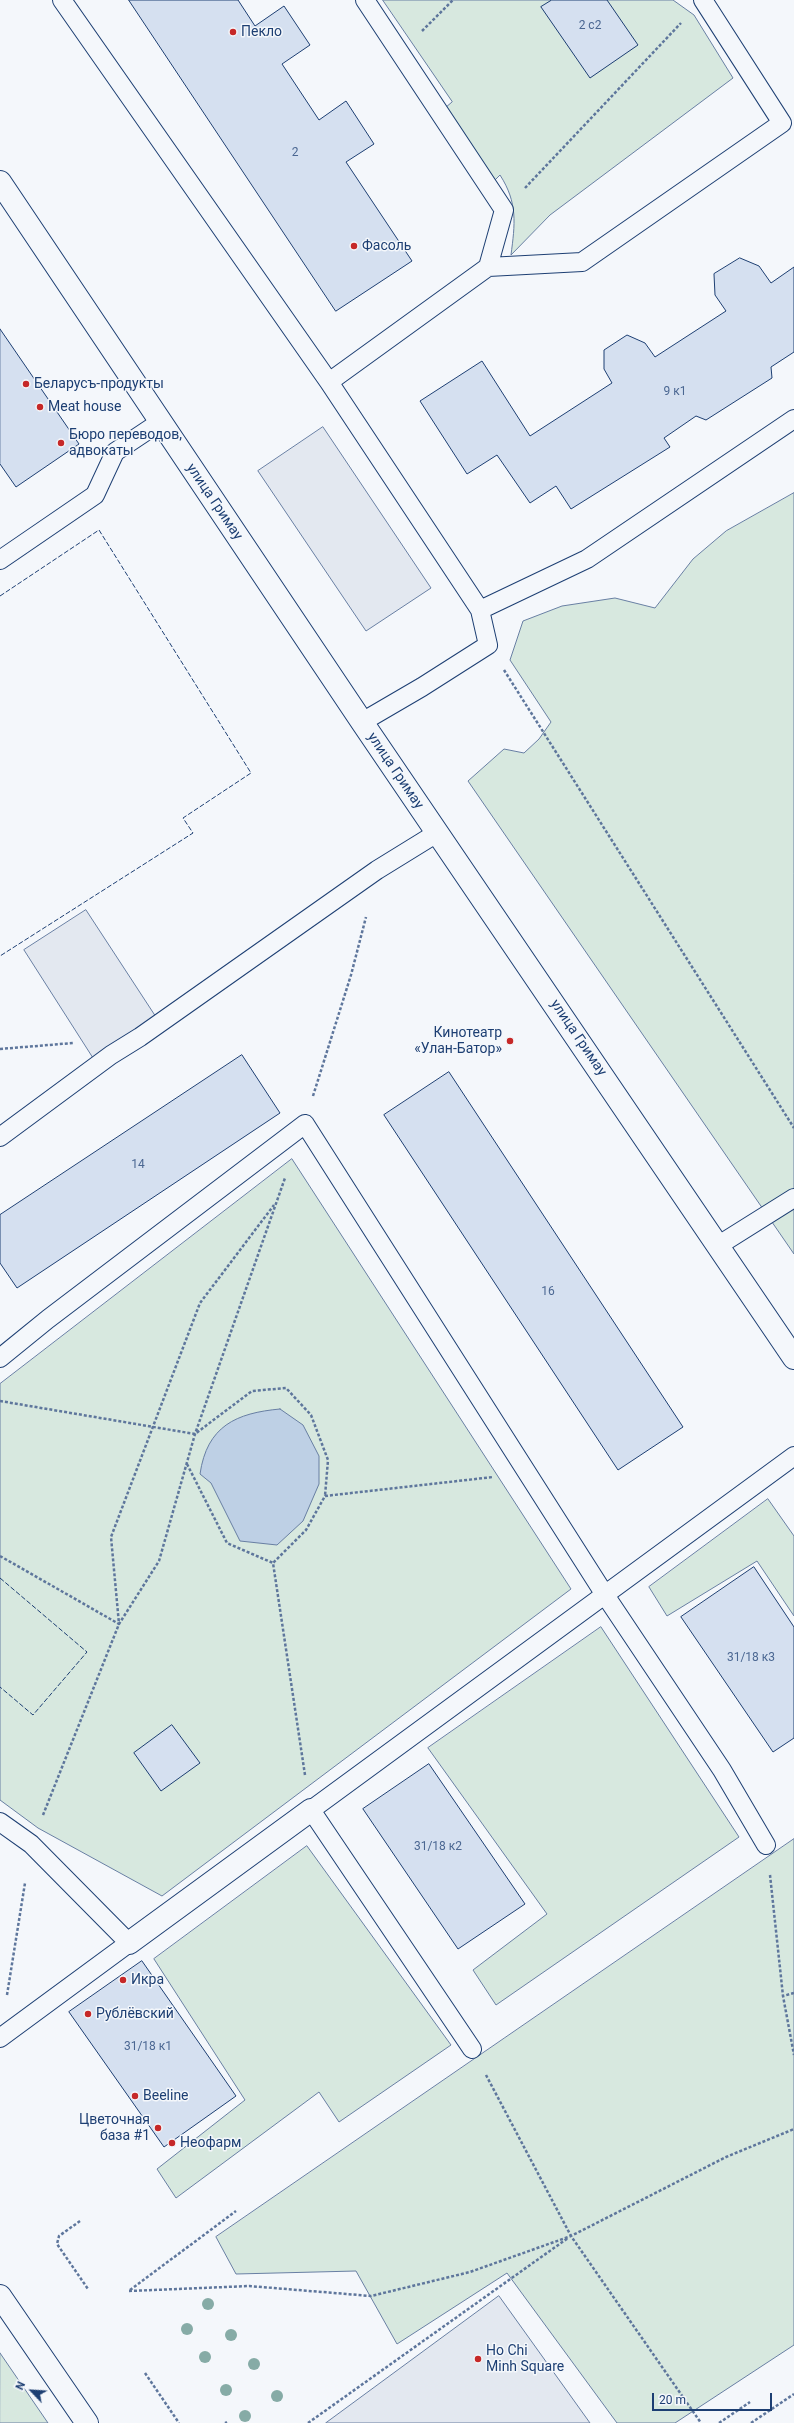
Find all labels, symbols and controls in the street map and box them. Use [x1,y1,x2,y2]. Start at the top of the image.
house number: 2 с2 [579,19,601,33]
place label: Пекло [241,24,282,40]
marker: Пекло [228,27,238,37]
house number: 2 [292,146,298,160]
place label: Фасоль [362,238,411,254]
marker: Фасоль [349,241,359,251]
place label: Беларусъ-продукты [34,376,164,392]
marker: Беларусъ-продукты [21,379,31,389]
house number: 9 к1 [664,385,686,399]
place label: Meat house [48,399,121,415]
marker: Meat house [35,402,45,412]
place label: Бюро переводов, адвокаты [69,427,182,460]
marker: Бюро переводов, адвокаты [56,438,66,448]
street label: улица Гримау [182,461,246,543]
street label: улица Гримау [363,730,427,812]
street label: улица Гримау [546,997,610,1079]
place label: Кинотеатр «Улан-Батор» [414,1025,502,1058]
marker: Кинотеатр «Улан-Батор» [505,1036,515,1046]
house number: 14 [131,1158,145,1172]
house number: 16 [541,1285,555,1299]
house number: 31/18 к3 [727,1651,775,1665]
house number: 31/18 к2 [414,1840,462,1854]
place label: Икра [131,1972,164,1988]
marker: Икра [118,1975,128,1985]
place label: Рублёвский [96,2006,174,2022]
marker: Рублёвский [83,2009,93,2019]
house number: 31/18 к1 [124,2040,172,2054]
place label: Beeline [143,2088,189,2104]
marker: Beeline [130,2091,140,2101]
place label: Цветочная база #1 [79,2112,150,2144]
marker: Цветочная база #1 [153,2123,163,2133]
place label: Неофарм [180,2135,241,2151]
marker: Неофарм [167,2138,177,2148]
place label: Ho Chi Minh Square [486,2343,564,2376]
marker: Ho Chi Minh Square [473,2354,483,2364]
north arrow [12,2371,52,2411]
text: N [13,2379,28,2392]
scale bar [654,2385,774,2411]
text: 20 m [659,2393,686,2407]

